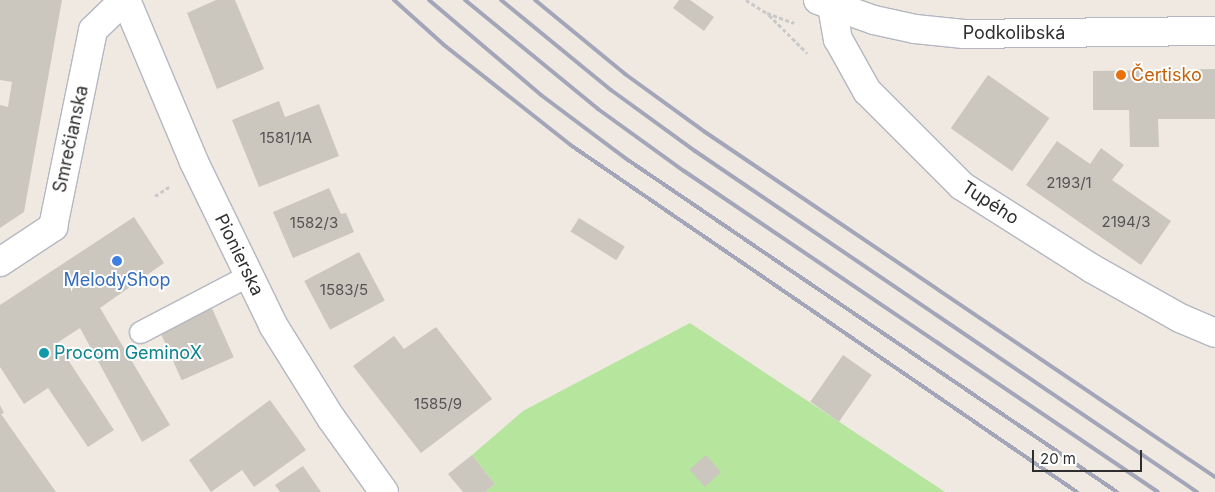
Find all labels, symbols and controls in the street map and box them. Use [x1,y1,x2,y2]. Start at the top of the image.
street label: Podkolibská [963,22,1065,44]
place label: Čertisko [1131,64,1202,86]
marker: Čertisko [1115,69,1127,81]
street label: Smrečianska [49,83,93,195]
house number: 1581/1A [260,129,312,147]
house number: 2193/1 [1046,174,1092,192]
street label: Tupého [957,177,1023,229]
street label: Pionierska [210,211,268,299]
house number: 2194/3 [1102,213,1150,231]
house number: 1582/3 [290,214,338,232]
marker: MelodyShop [111,255,123,267]
place label: MelodyShop [63,269,171,291]
house number: 1583/5 [320,281,368,299]
place label: Procom GeminoX [54,342,202,364]
marker: Procom GeminoX [38,347,50,359]
house number: 1585/9 [414,395,462,413]
scale bar [1035,440,1145,472]
text: 20 m [1040,449,1076,468]

